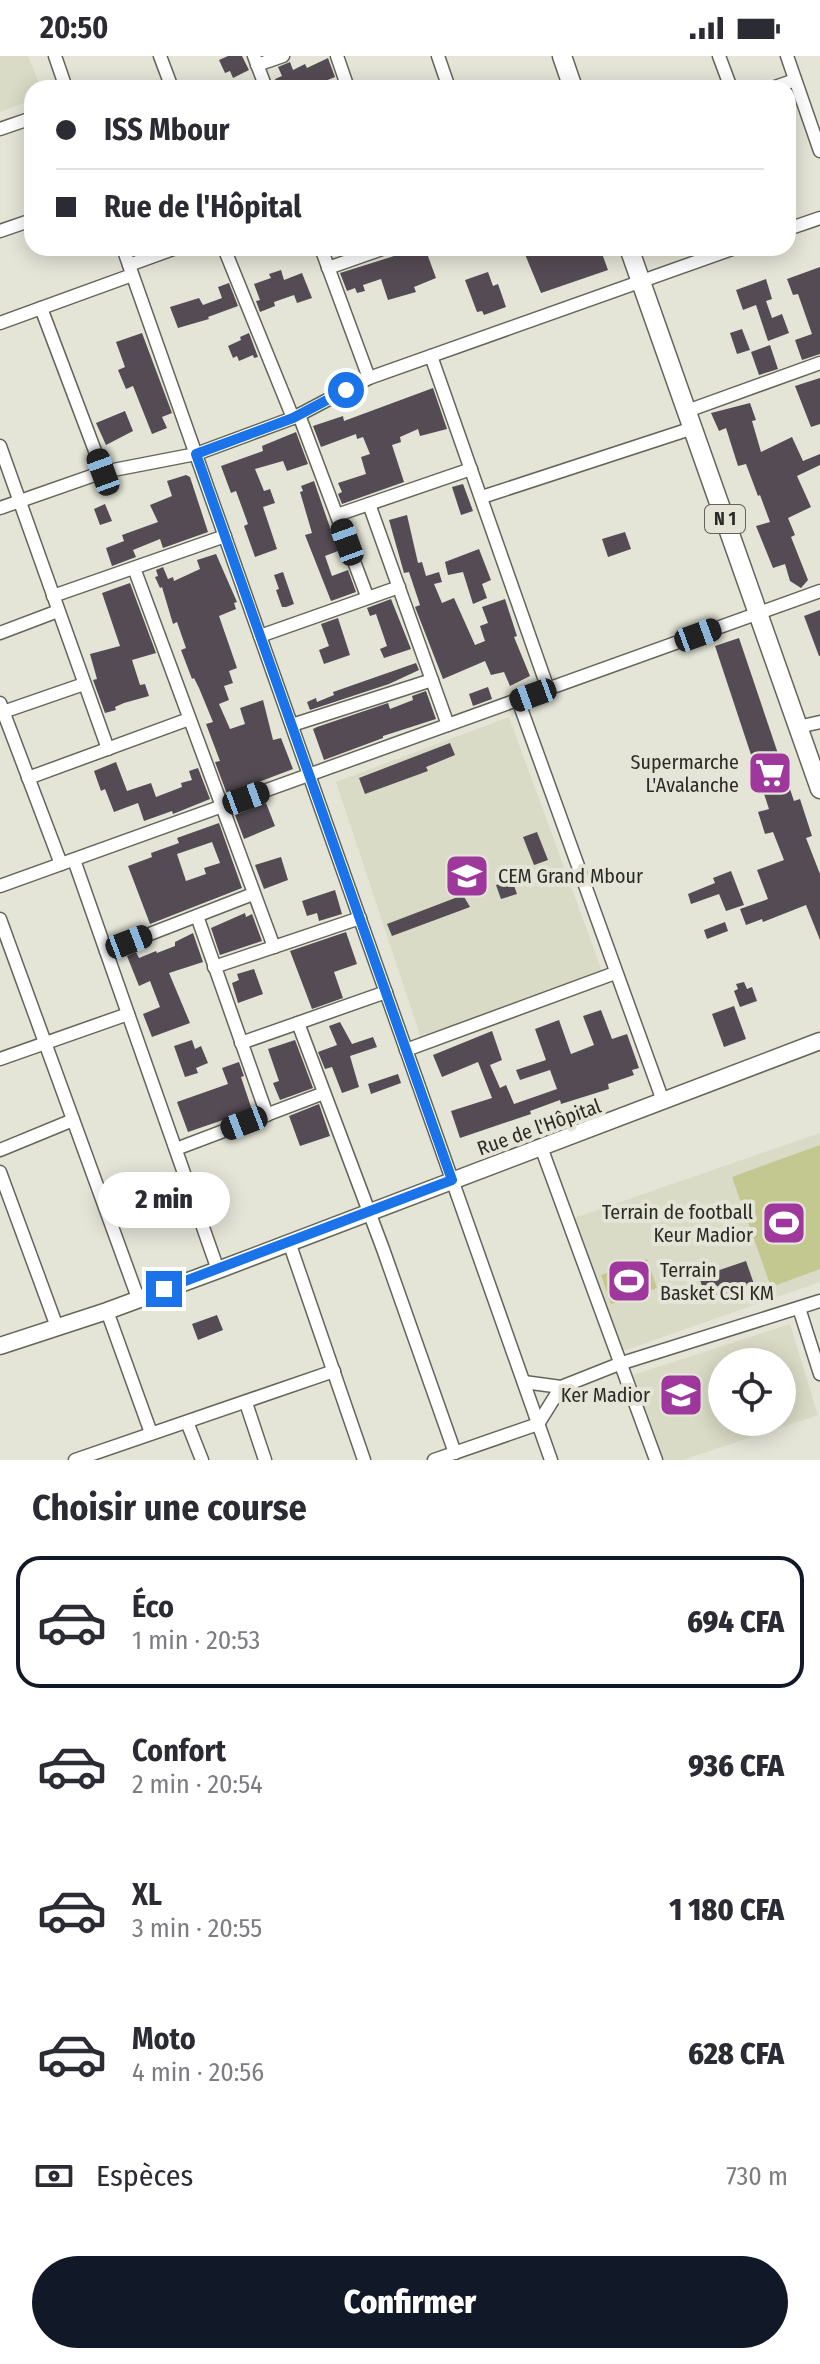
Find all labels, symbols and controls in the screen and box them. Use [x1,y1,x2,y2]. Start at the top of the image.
text: 20:50 [40,10,109,46]
text: ISS Mbour [104,112,230,148]
text: Rue de l'Hôpital [104,189,301,225]
route start [328,372,364,408]
car [84,445,122,499]
road number: N 1 [705,505,745,533]
car [328,515,366,569]
car [671,616,725,654]
car [506,676,560,714]
supermarket icon: Supermarche L'Avalanche [746,749,794,797]
place label: Supermarche L'Avalanche [631,750,739,797]
car [219,779,273,817]
school or university icon: CEM Grand Mbour [443,852,491,900]
place label: CEM Grand Mbour [498,864,643,888]
car [102,922,156,962]
street label: Rue de l'Hôpital [474,1094,604,1160]
car [217,1103,271,1143]
callout: 2 min [98,1173,230,1229]
text: 2 min [135,1184,193,1215]
sports icon: Terrain de football Keur Madior [760,1199,808,1247]
place label: Terrain de football Keur Madior [602,1200,753,1247]
sports icon: Terrain Basket CSI KM [605,1257,653,1305]
place label: Terrain Basket CSI KM [660,1258,774,1305]
route end [146,1271,182,1307]
map controls [708,1348,796,1436]
button: locate [708,1348,796,1436]
school or university icon: Ker Madior [657,1371,705,1419]
place label: Ker Madior [561,1383,650,1407]
text: Choisir une course [32,1486,307,1530]
icon: car [36,1586,108,1658]
text: Éco [132,1589,174,1625]
text: 694 CFA [687,1604,784,1640]
text: 1 min · 20:53 [132,1625,260,1656]
icon: car [36,1730,108,1802]
text: Confort [132,1733,226,1769]
text: 936 CFA [688,1748,784,1784]
text: 2 min · 20:54 [132,1769,263,1800]
icon: car [36,1874,108,1946]
text: XL [132,1877,162,1913]
text: 1 180 CFA [669,1892,784,1928]
text: 3 min · 20:55 [132,1913,262,1944]
icon: car [36,2018,108,2090]
text: Moto [132,2021,196,2057]
text: 628 CFA [688,2036,784,2072]
text: 4 min · 20:56 [132,2057,264,2088]
icon: cash [32,2154,76,2198]
text: Espèces [96,2158,193,2194]
text: 730 m [726,2161,788,2192]
button: Confirmer [32,2256,788,2348]

